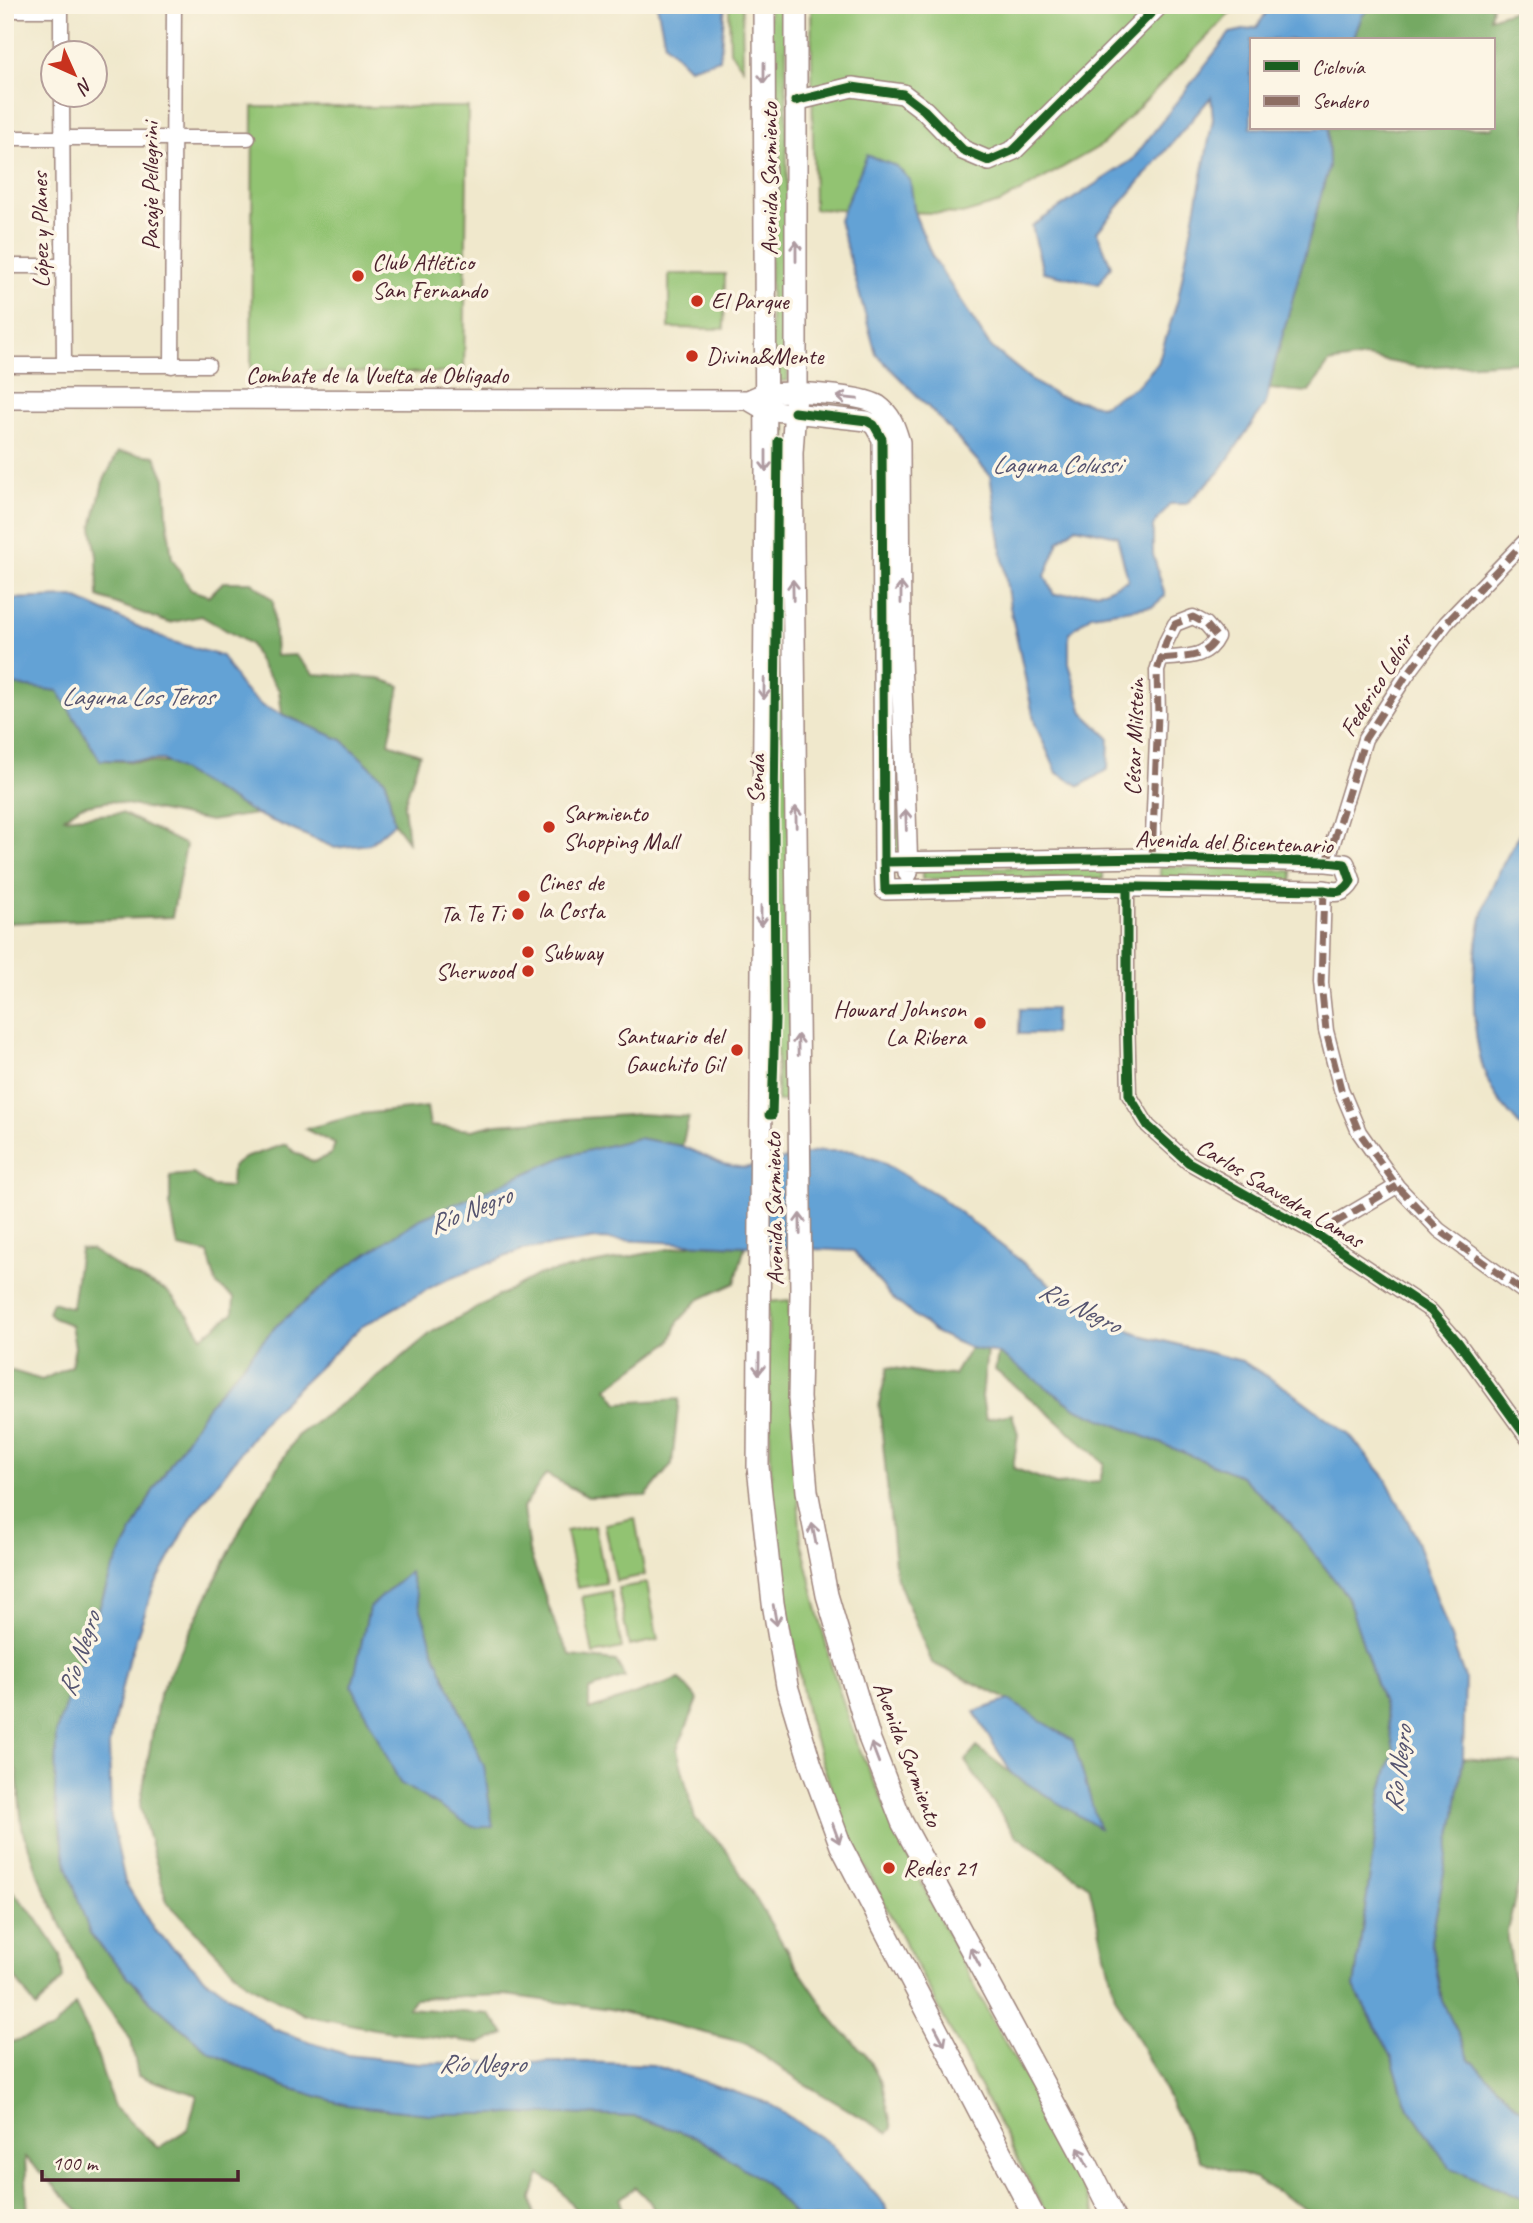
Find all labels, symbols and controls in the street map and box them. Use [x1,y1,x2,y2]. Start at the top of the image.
north arrow [38,38,108,108]
legend [1250,38,1494,130]
text: Ciclovía [1312,54,1366,80]
one-way arrow [758,62,771,85]
text: N [70,73,98,100]
text: Sendero [1312,88,1370,114]
street label: Avenida Sarmiento [754,101,784,255]
street label: Pasaje Pellegrini [135,119,165,250]
street label: López y Planes [24,170,56,288]
one-way arrow [789,240,803,263]
place label: Club Atlético San Fernando [372,247,489,305]
marker: Club Atlético San Fernando [350,268,366,284]
place label: El Parque [711,286,791,316]
marker: El Parque [689,293,705,309]
place label: Divina&Mente [706,341,825,371]
marker: Divina&Mente [684,348,700,364]
street label: Combate de la Vuelta de Obligado [246,360,510,390]
one-way arrow [836,391,859,404]
water label: Laguna Colussi [992,448,1126,481]
one-way arrow [759,449,773,472]
one-way arrow [787,578,800,601]
one-way arrow [894,582,908,605]
street label: Federico Leloir [1333,626,1421,742]
one-way arrow [757,677,770,700]
street label: César Milstein [1117,677,1151,796]
water label: Laguna Los Teros [61,680,217,713]
street label: Senda [740,753,772,804]
place label: Sarmiento Shopping Mall [563,798,682,856]
one-way arrow [789,806,803,829]
one-way arrow [899,809,913,832]
marker: Sarmiento Shopping Mall [541,819,557,835]
street label: Avenida del Bicentenario [1135,824,1335,860]
place label: Cines de la Costa [538,867,606,925]
marker: Cines de la Costa [516,888,532,904]
place label: Ta Te Ti [440,899,507,929]
one-way arrow [754,904,768,927]
marker: Ta Te Ti [510,906,526,922]
place label: Subway [542,937,604,967]
marker: Subway [520,944,536,960]
place label: Sherwood [435,956,518,986]
marker: Sherwood [520,963,536,979]
place label: Howard Johnson La Ribera [833,994,968,1052]
marker: Howard Johnson La Ribera [972,1015,988,1031]
place label: Santuario del Gauchito Gil [615,1021,727,1079]
one-way arrow [791,1033,805,1056]
marker: Santuario del Gauchito Gil [729,1042,745,1058]
street label: Avenida Sarmiento [758,1131,790,1286]
street label: Carlos Saavedra Lamas [1191,1131,1371,1256]
water label: Río Negro [424,1177,520,1241]
one-way arrow [793,1213,807,1236]
water label: Río Negro [1034,1273,1129,1342]
one-way arrow [752,1352,766,1375]
one-way arrow [807,1523,820,1546]
one-way arrow [769,1603,782,1626]
water label: Río Negro [50,1604,109,1700]
street label: Avenida Sarmiento [867,1677,950,1832]
water label: Río Negro [1376,1720,1420,1814]
one-way arrow [868,1742,880,1764]
one-way arrow [831,1822,844,1844]
place label: Redes 21 [903,1853,977,1883]
marker: Redes 21 [881,1860,897,1876]
one-way arrow [968,1947,982,1967]
one-way arrow [934,2025,947,2046]
water label: Río Negro [439,2047,529,2080]
scale bar [42,2139,238,2183]
one-way arrow [1076,2147,1089,2168]
text: 100 m [52,2150,99,2176]

